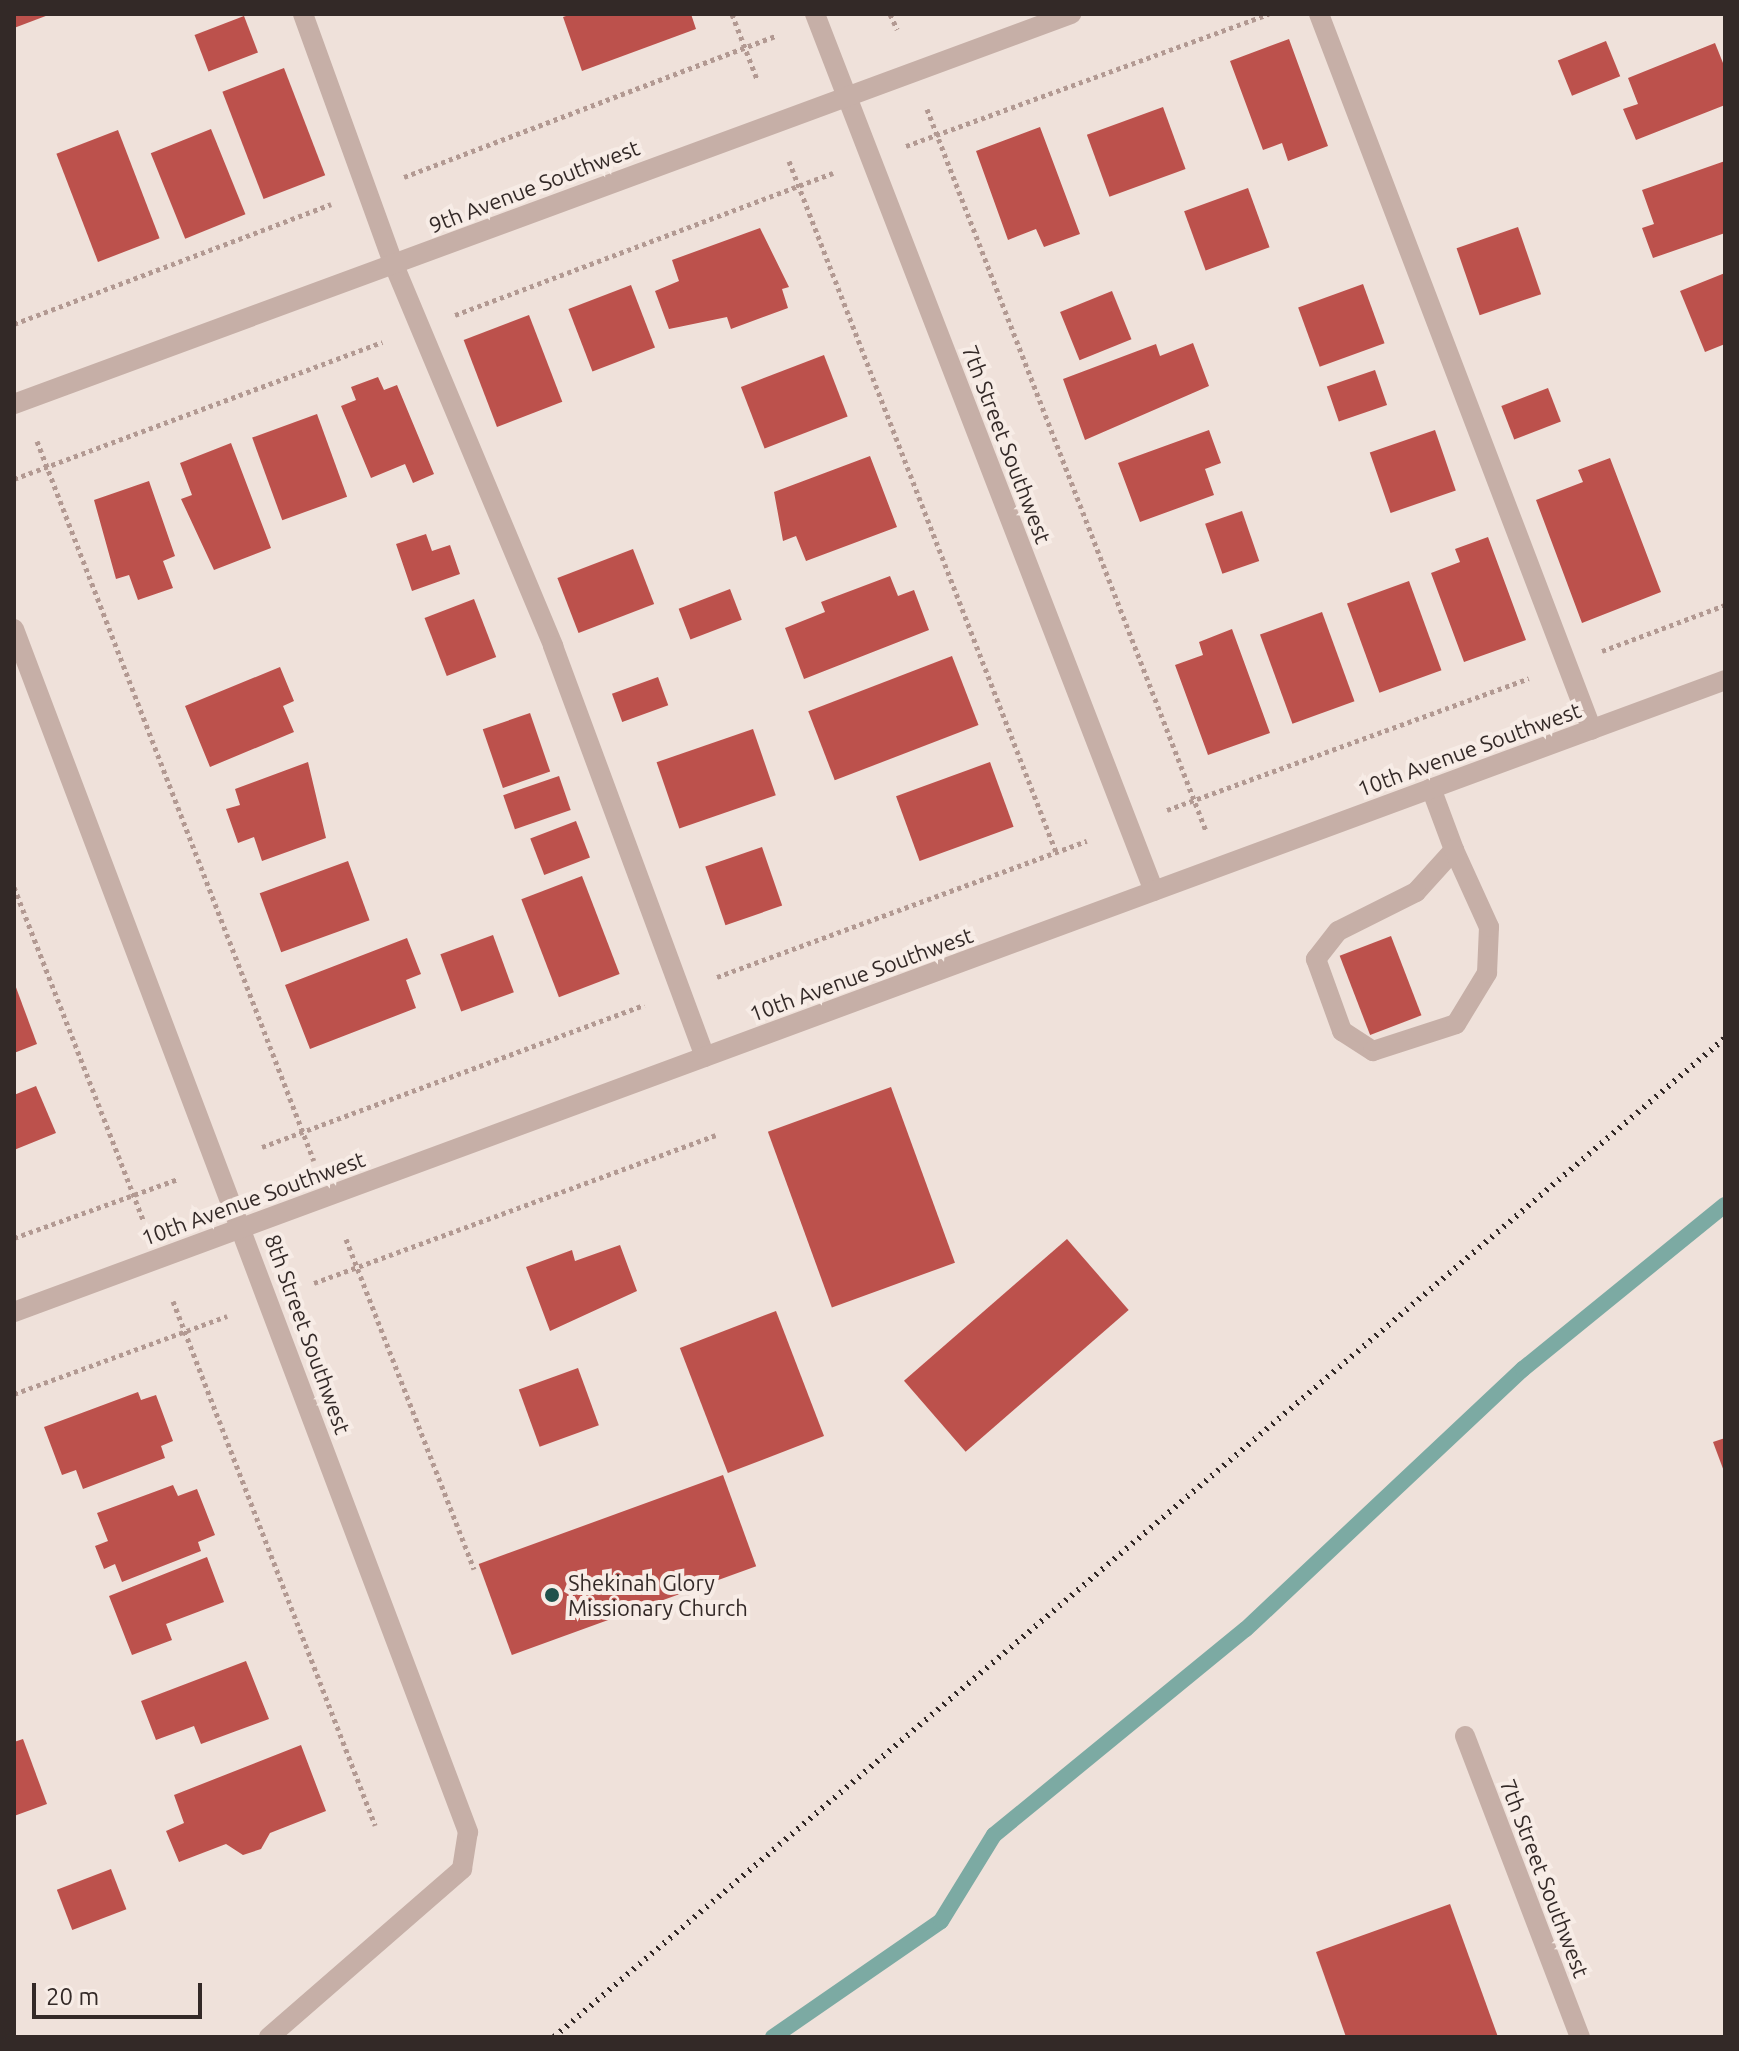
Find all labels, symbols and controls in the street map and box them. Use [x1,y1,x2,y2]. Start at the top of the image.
street label: 9th Avenue Southwest [425,134,643,238]
street label: 7th Street Southwest [957,341,1057,547]
street label: 10th Avenue Southwest [1354,696,1584,802]
street label: 10th Avenue Southwest [746,921,976,1027]
street label: 10th Avenue Southwest [138,1145,368,1251]
street label: 8th Street Southwest [260,1231,356,1437]
place label: Shekinah Glory Missionary Church [568,1569,748,1620]
marker: Shekinah Glory Missionary Church [543,1586,561,1604]
street label: 7th Street Southwest [1495,1775,1595,1981]
scale bar [36,1967,206,2017]
text: 20 m [46,1983,99,2010]

